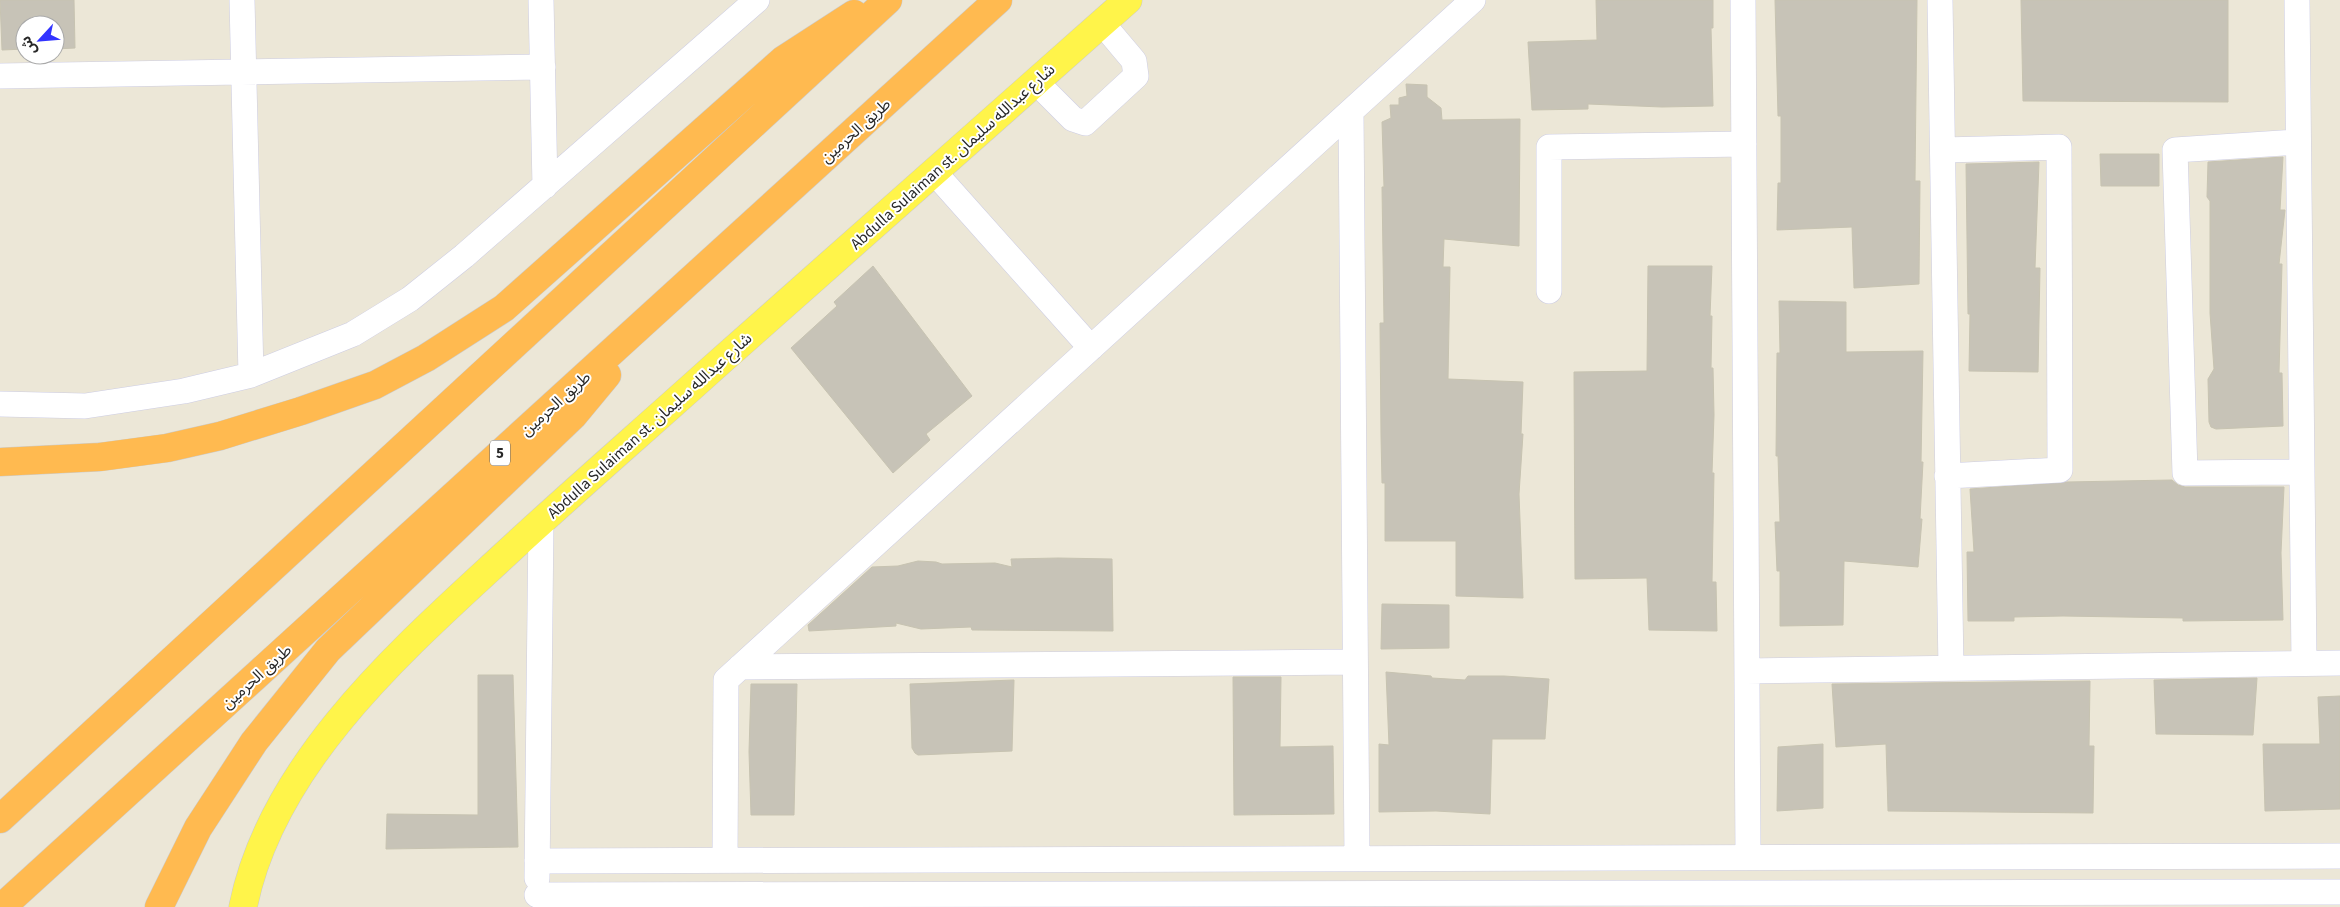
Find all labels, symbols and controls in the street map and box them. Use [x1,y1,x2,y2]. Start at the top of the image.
north arrow [15,15,65,65]
text: ش [16,32,42,58]
street label: Abdulla Sulaiman st. شارع عبدالله سليمان [846,59,1061,256]
street label: طريق الحرمين [816,93,896,168]
street label: Abdulla Sulaiman st. شارع عبدالله سليمان [543,328,758,525]
street label: طريق الحرمين [516,366,596,441]
road number: 5 [490,440,510,466]
street label: طريق الحرمين [217,639,297,714]

